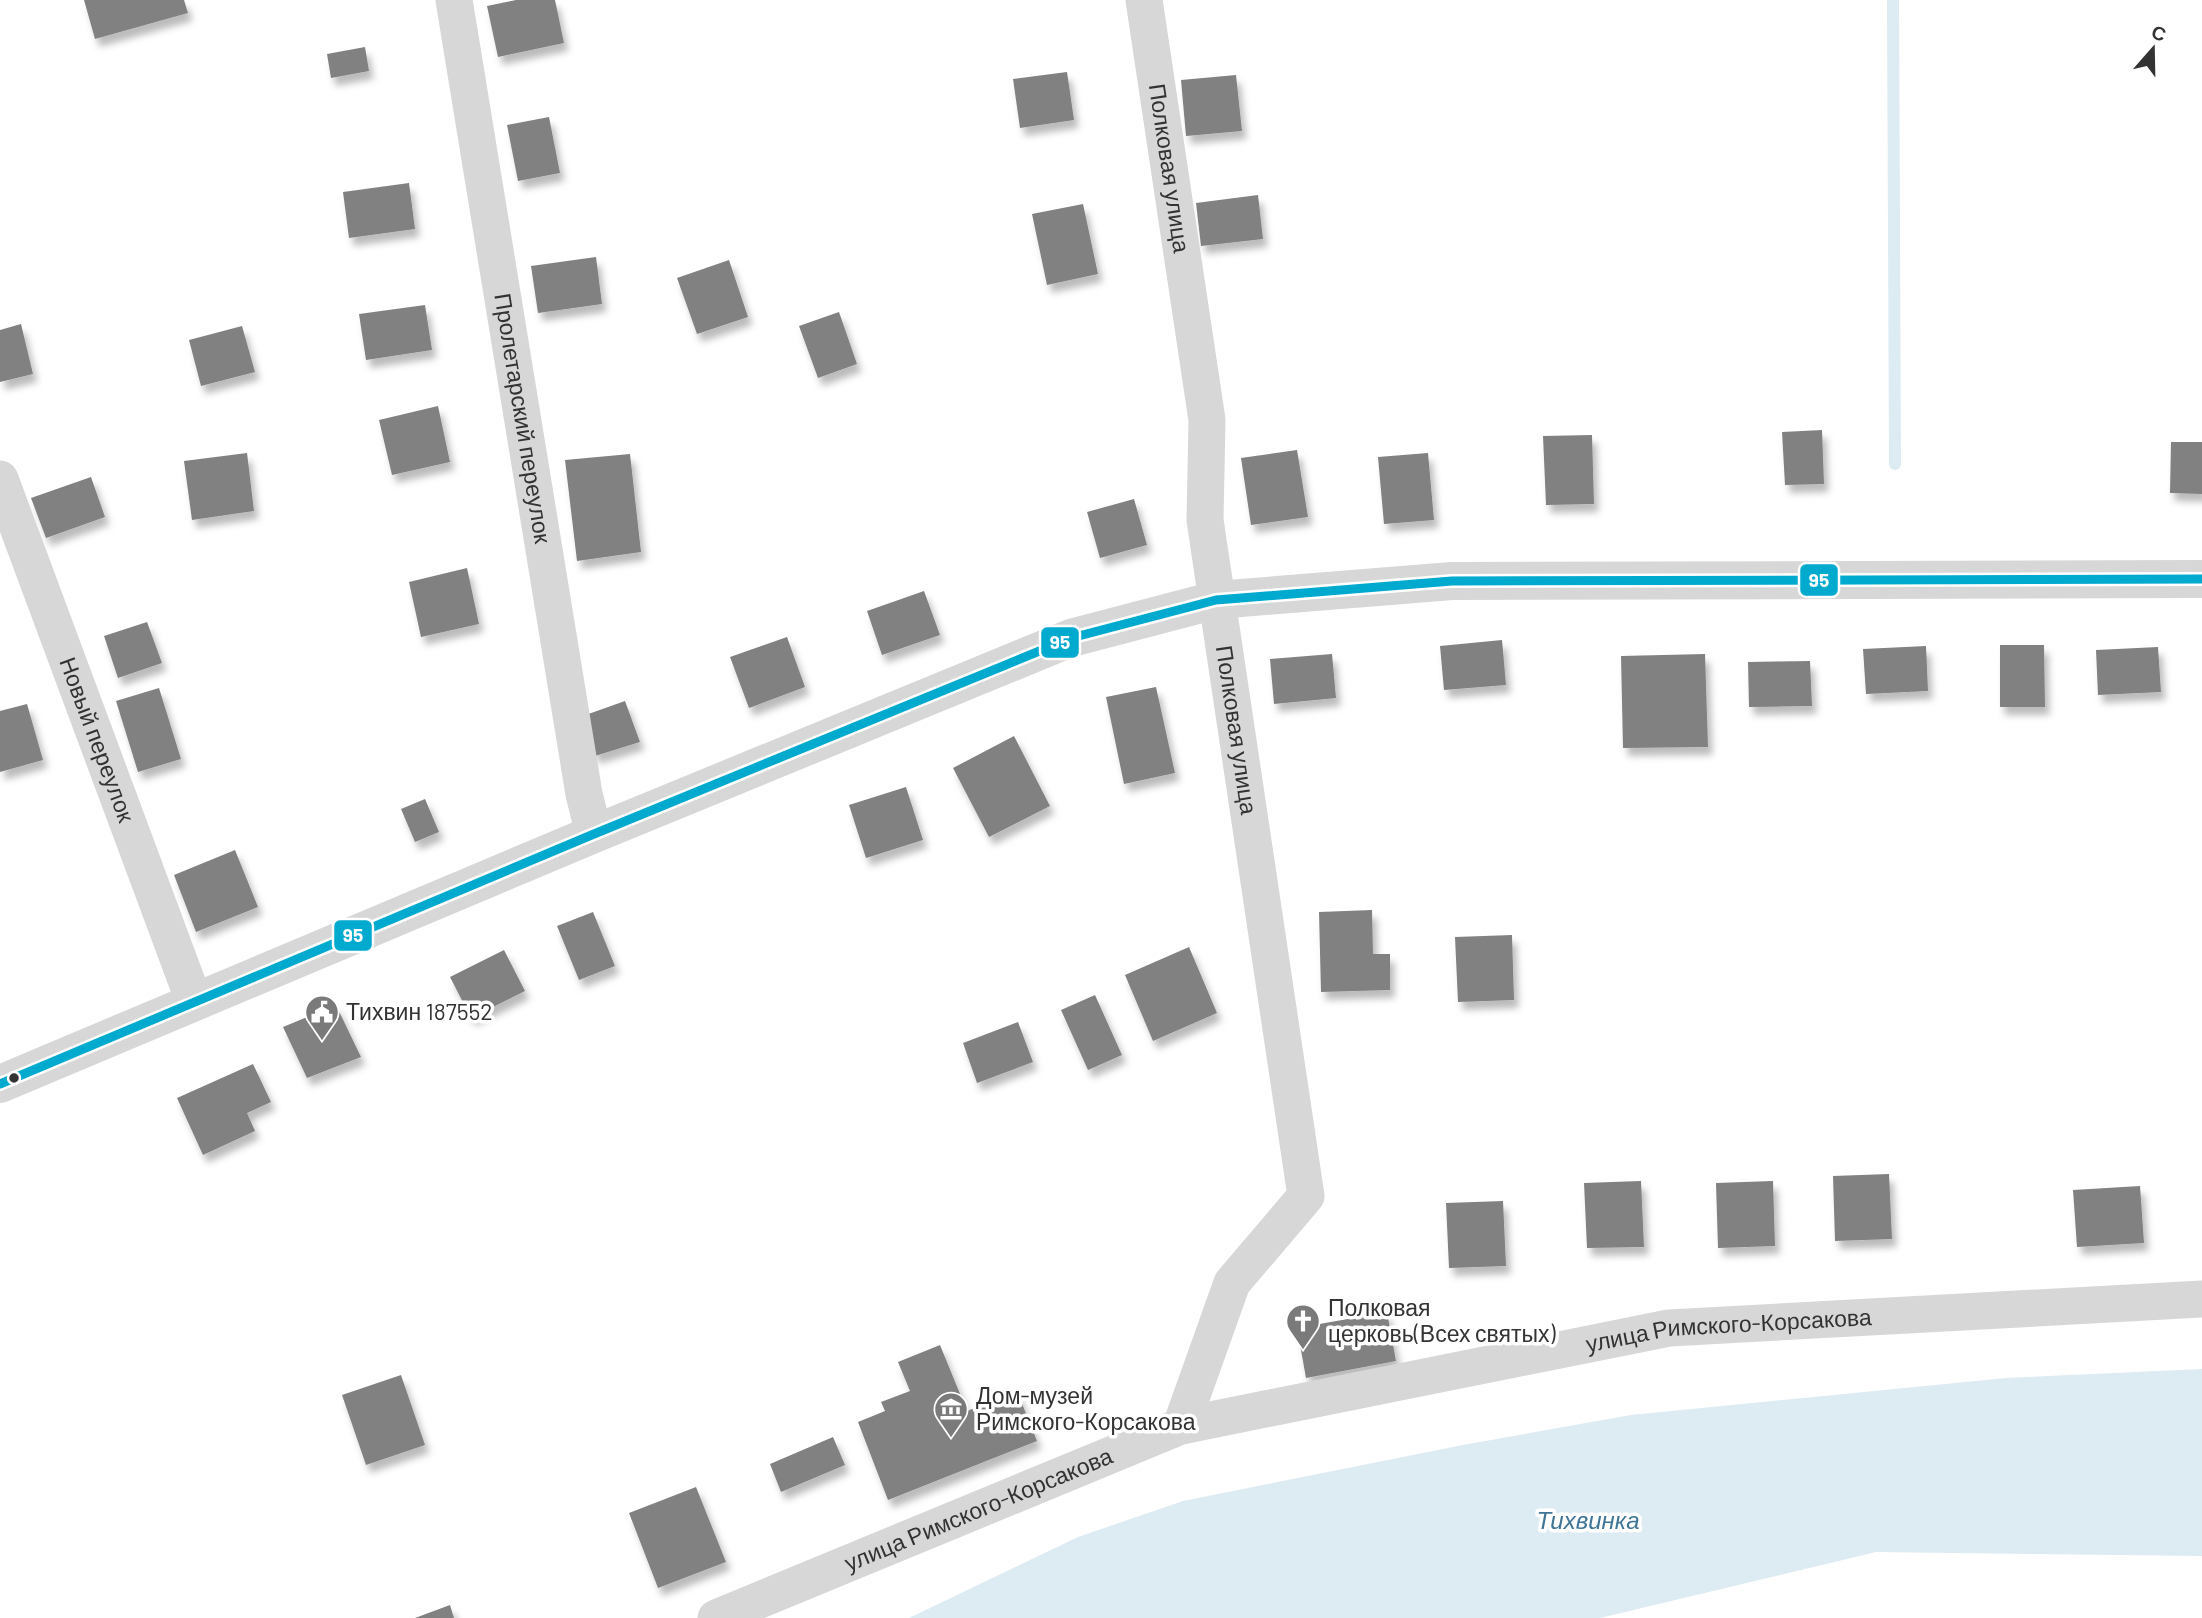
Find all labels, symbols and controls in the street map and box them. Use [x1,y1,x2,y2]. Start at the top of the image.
north arrow [2118,14,2188,84]
text: С [2149,19,2170,46]
street label: Полковая улица [1144,82,1197,255]
street label: Пролетарский переулок [489,291,558,546]
line badge: 95 [1799,563,1839,597]
text: 95 [1809,568,1829,591]
line badge: 95 [1040,626,1080,659]
text: 95 [1050,630,1070,653]
street label: Полковая улица [1211,643,1264,816]
street label: Новый переулок [54,653,142,826]
line badge: 95 [333,919,373,952]
text: 95 [343,923,363,946]
public building icon: Тихвин 187552 [303,993,341,1042]
place label: Тихвин 187552 [346,997,493,1025]
unlabelled marker [7,1071,21,1085]
place label: Полковая церковь(Всех святых) [1328,1293,1557,1347]
church icon: Полковая церковь(Всех святых) [1284,1302,1322,1351]
street label: улица Римского-Корсакова [1583,1302,1873,1357]
place label: Дом-музей Римского-Корсакова [976,1381,1196,1435]
museum icon: Дом-музей Римского-Корсакова [932,1390,970,1439]
street label: улица Римского-Корсакова [840,1441,1117,1576]
water label: Тихвинка [1537,1505,1639,1534]

